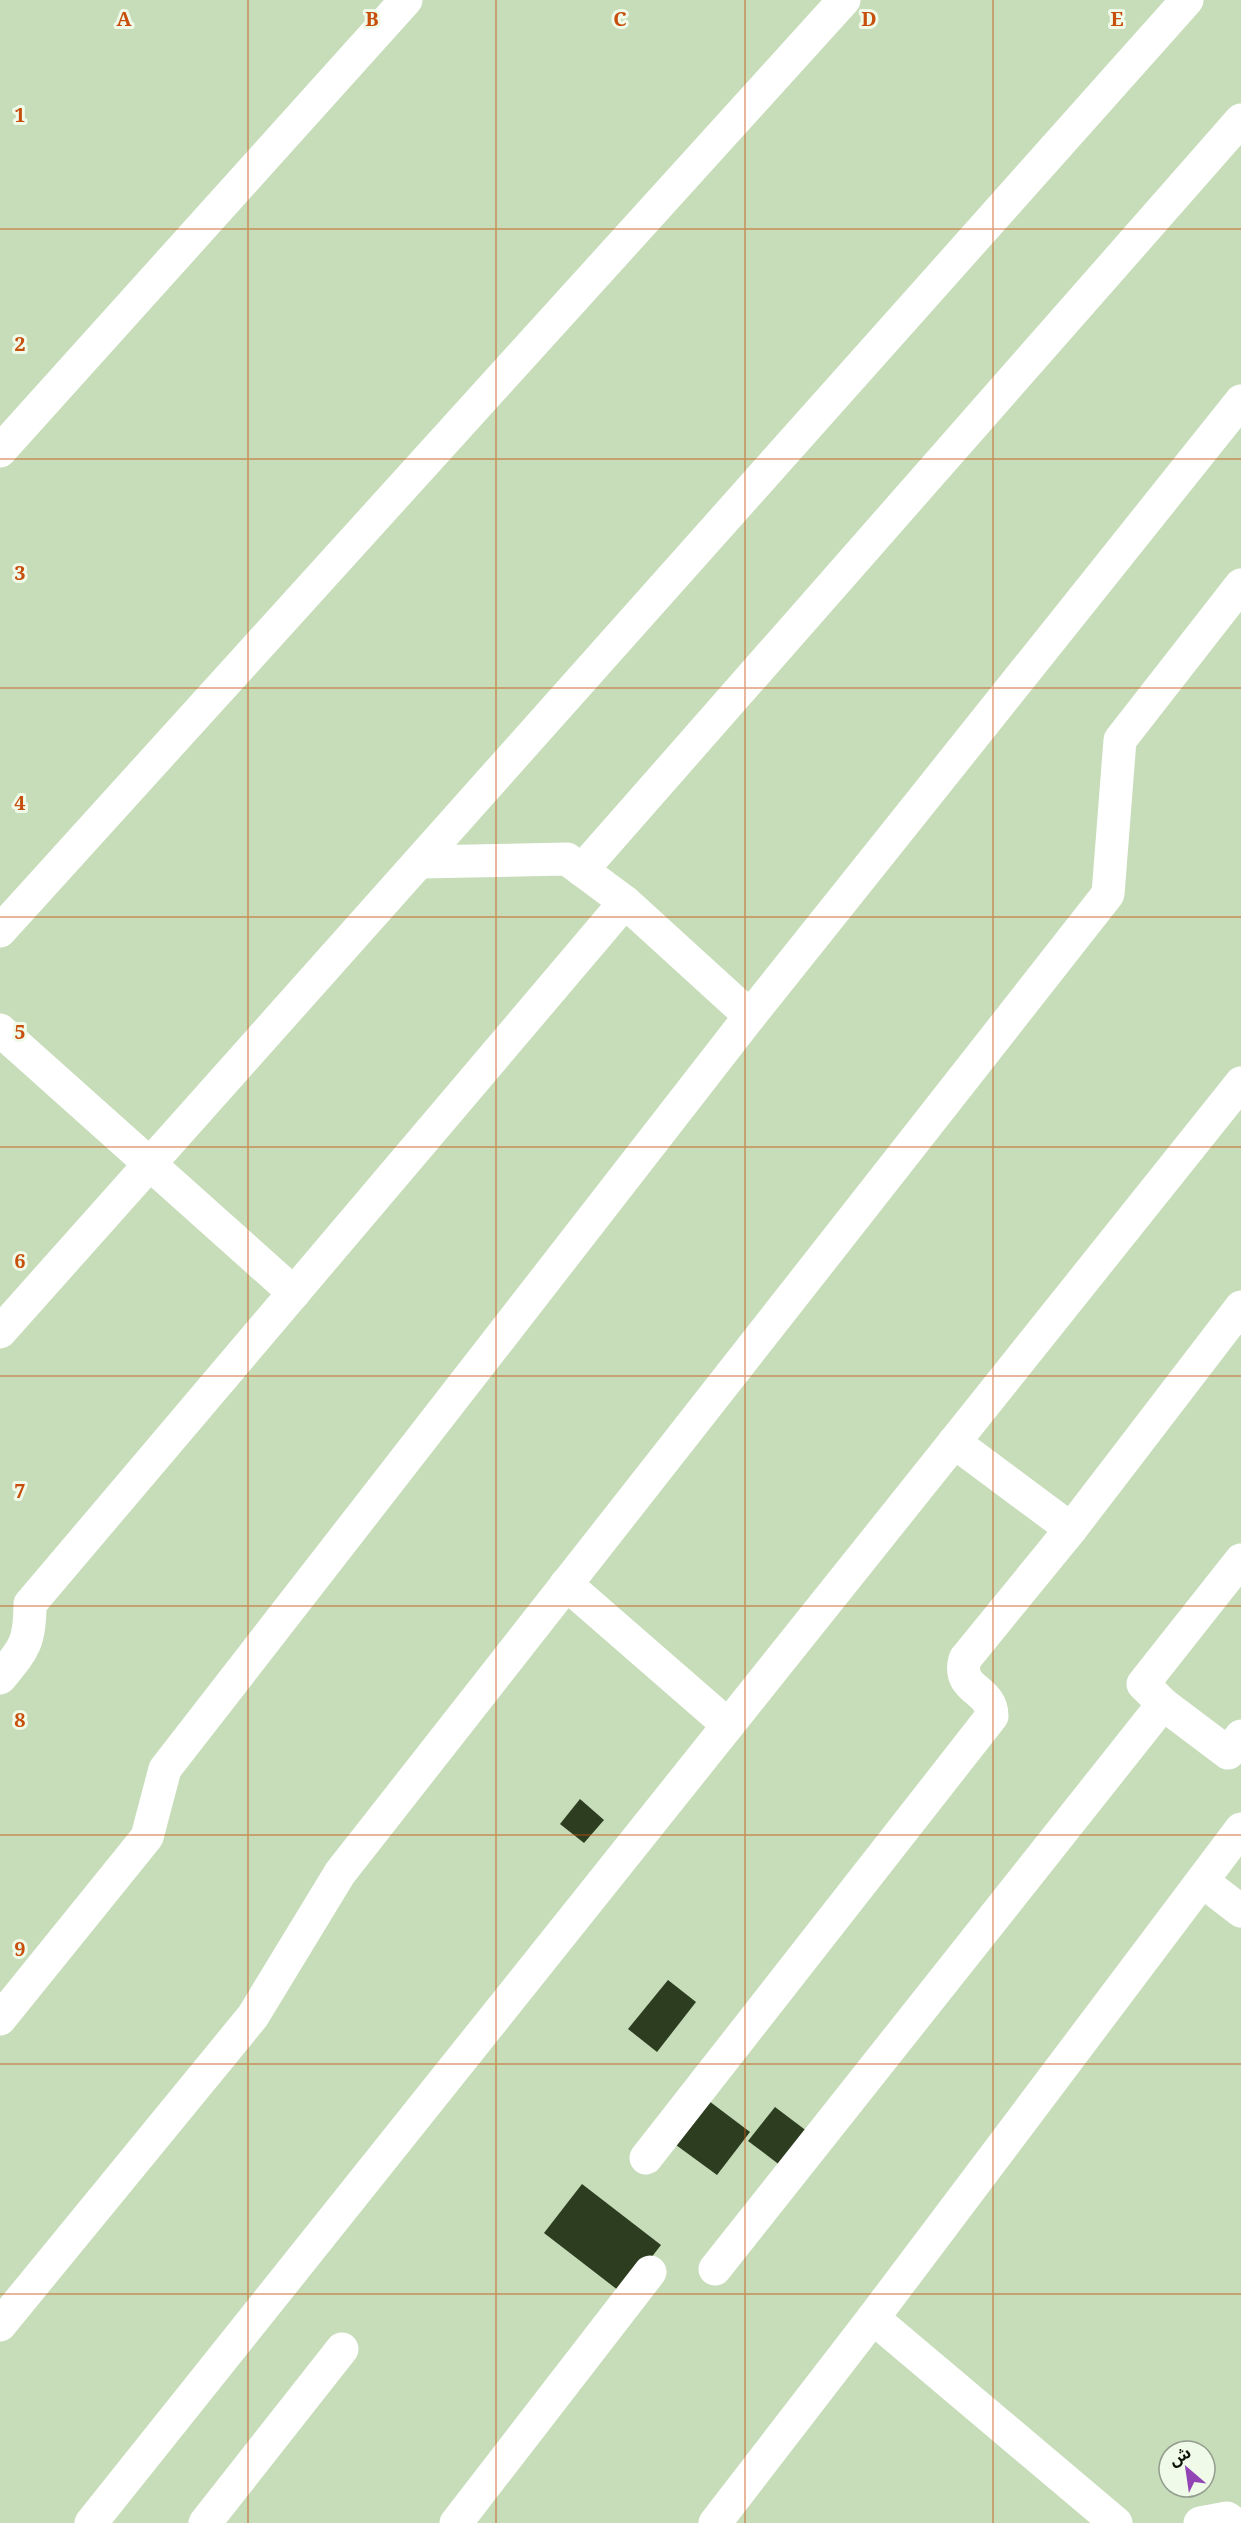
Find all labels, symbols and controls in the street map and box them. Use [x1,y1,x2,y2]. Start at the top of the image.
text: A [116,5,132,32]
text: B [365,5,379,32]
text: C [613,5,627,32]
text: D [861,5,877,32]
text: E [1110,5,1124,32]
text: 1 [14,101,26,128]
text: 2 [14,330,26,357]
text: 3 [14,559,26,586]
text: 4 [14,789,26,816]
text: 5 [14,1018,26,1045]
text: 6 [14,1247,26,1274]
text: 7 [14,1477,26,1504]
text: 8 [14,1706,26,1733]
text: 9 [14,1935,26,1962]
north arrow [1157,2439,1217,2499]
text: ش [1165,2441,1195,2471]

